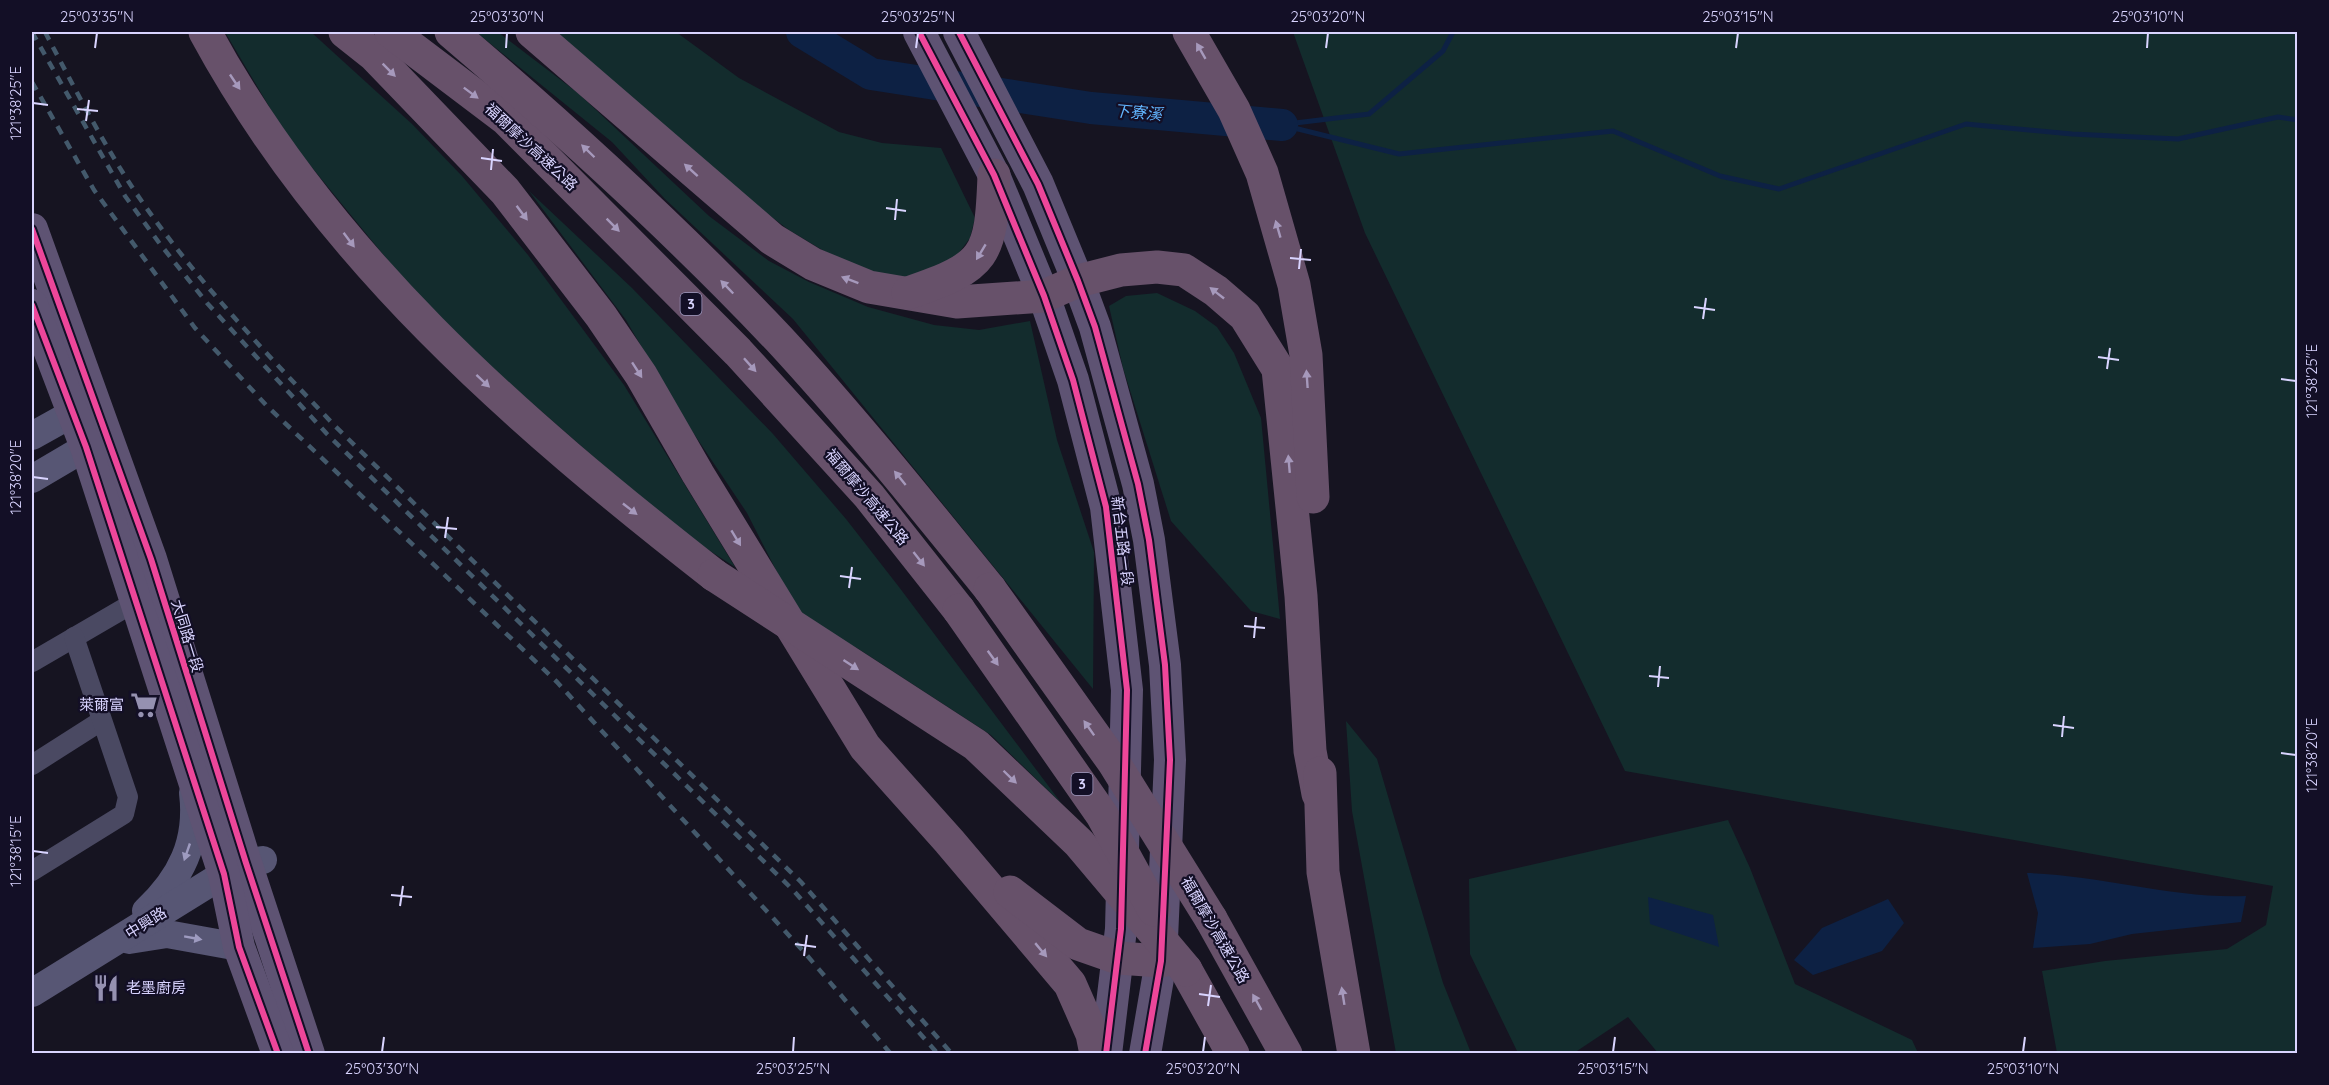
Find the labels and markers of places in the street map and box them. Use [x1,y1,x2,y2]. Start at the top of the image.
supermarket icon: 萊爾富 [129,690,159,720]
place label: 萊爾富 [79,695,124,714]
restaurant icon: 老墨廚房 [91,973,121,1003]
place label: 老墨廚房 [126,978,186,997]

